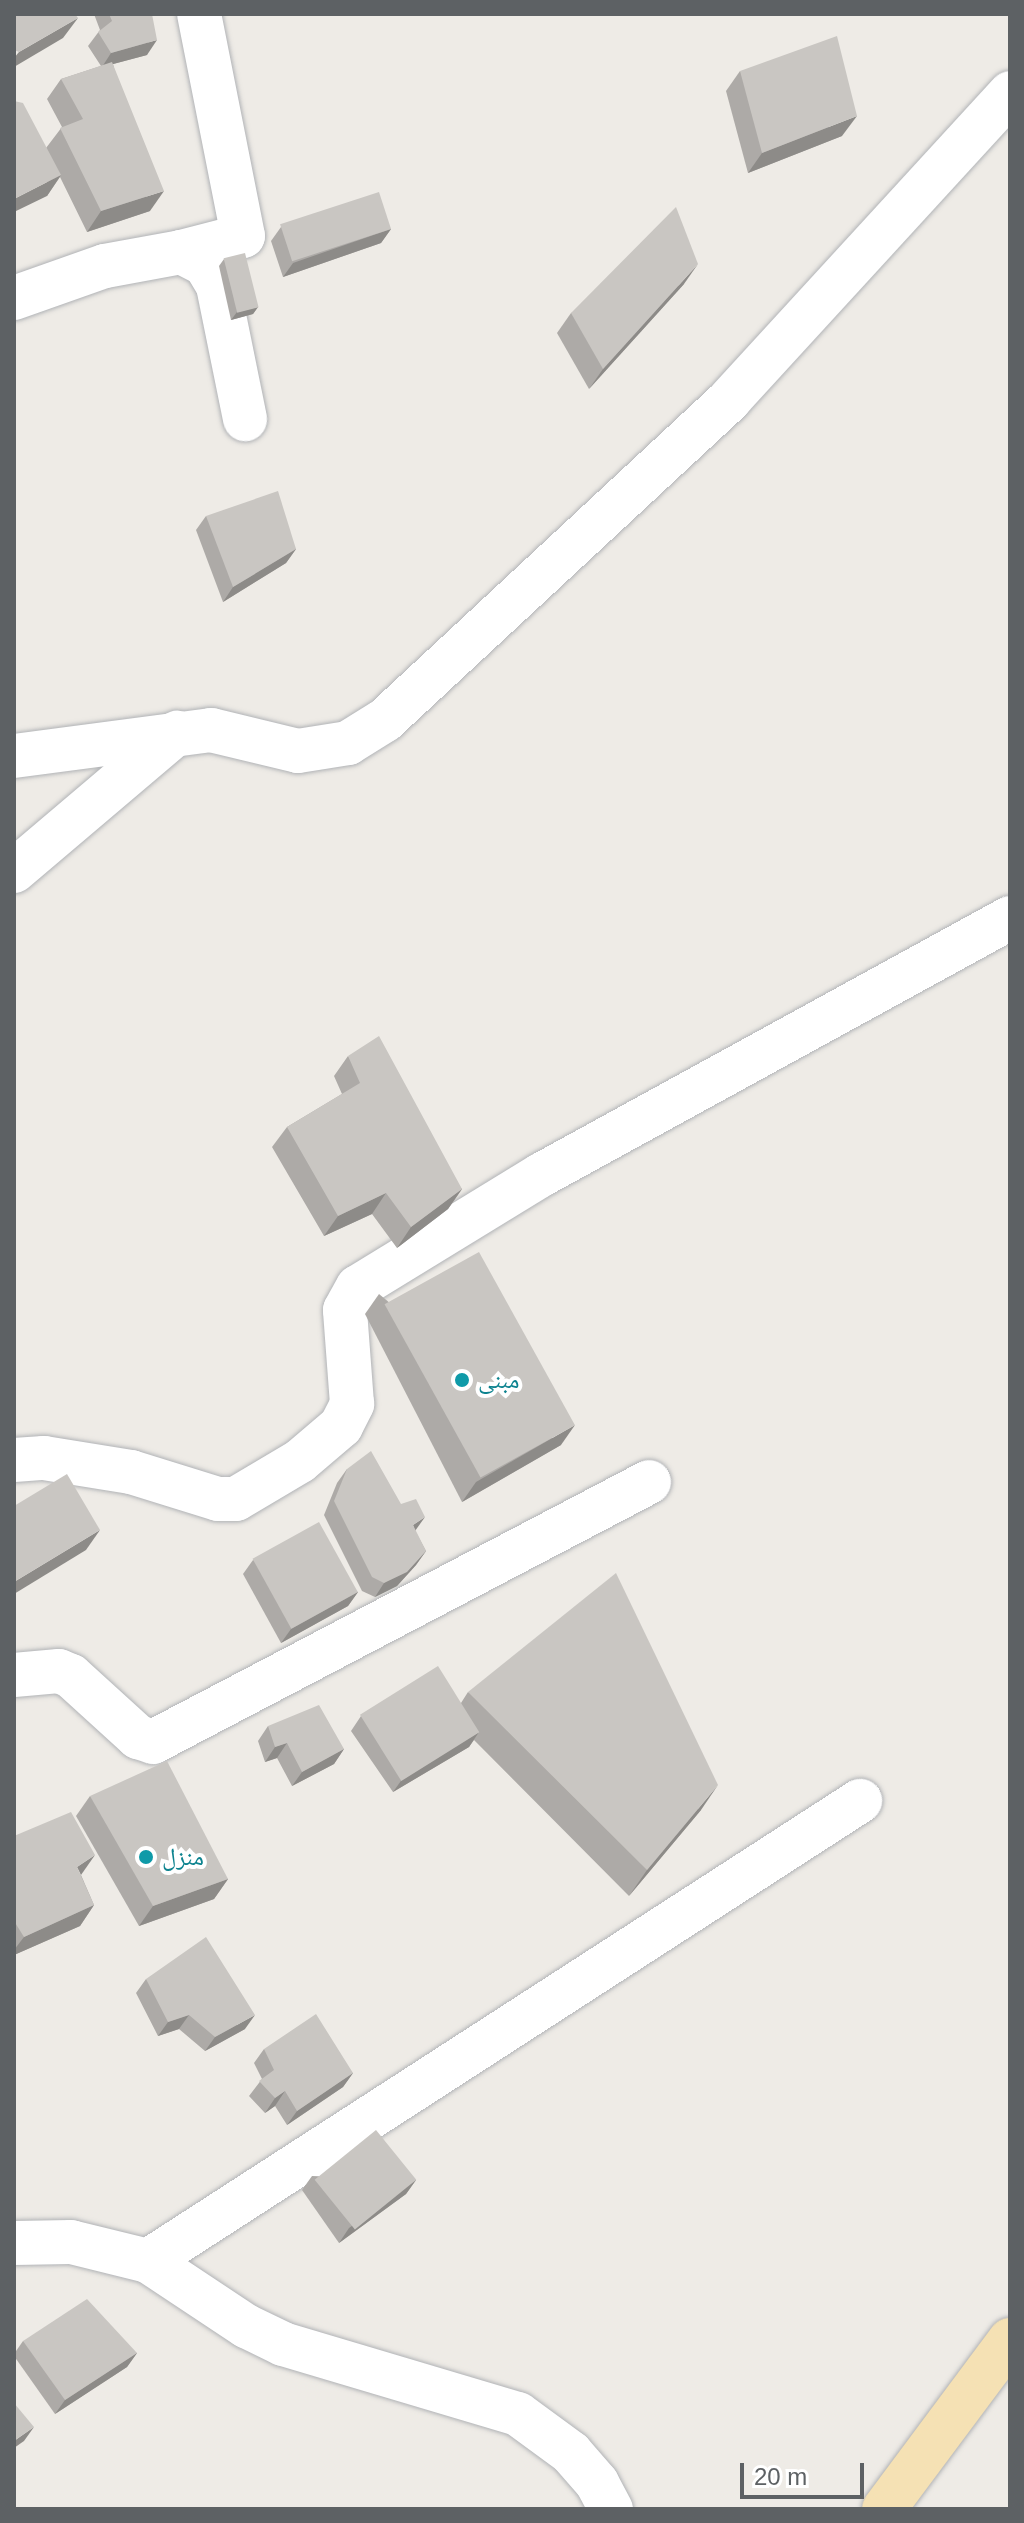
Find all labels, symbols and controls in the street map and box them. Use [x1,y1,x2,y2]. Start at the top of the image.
place label: مبنى [478,1366,519,1394]
marker: مبنى [453,1371,471,1389]
place label: منزل [162,1843,204,1871]
marker: منزل [137,1848,155,1866]
scale bar [744,2447,868,2497]
text: 20 m [754,2463,807,2490]

